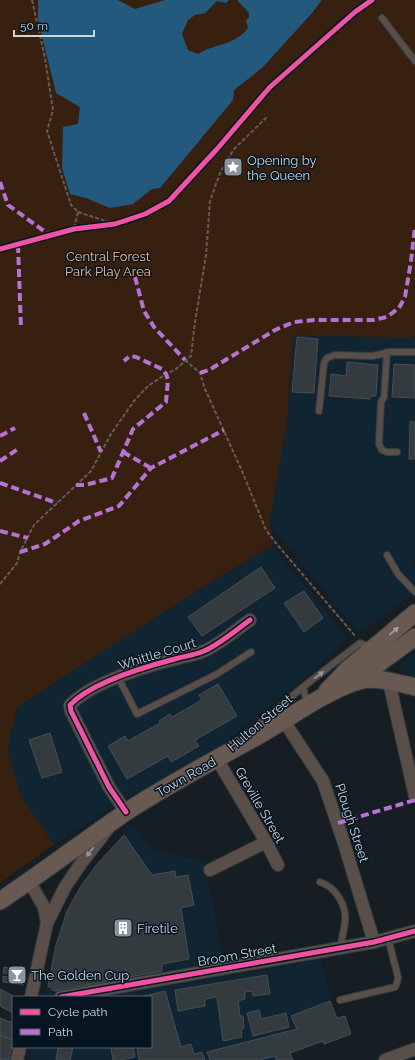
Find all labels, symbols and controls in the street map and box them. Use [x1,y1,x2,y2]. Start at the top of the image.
scale bar [14,12,94,38]
text: 50 m [20,19,48,33]
place label: Opening by the Queen [247,153,317,183]
place icon: Opening by the Queen [222,156,244,178]
park label: Central Forest Park Play Area [65,249,151,279]
one-way arrow [389,626,400,635]
street label: Whittle Court [116,635,198,673]
one-way arrow [314,671,325,679]
street label: Hulton Street [225,691,296,754]
street label: Town Road [153,754,219,800]
street label: Greville Street [232,764,288,846]
street label: Plough Street [332,782,372,865]
one-way arrow [86,846,95,857]
building icon: Firetile [112,917,134,939]
place label: Firetile [137,921,178,936]
street label: Broom Street [196,941,278,969]
bar icon: The Golden Cup [6,964,28,986]
place label: The Golden Cup [31,968,129,983]
legend [12,996,152,1048]
text: Cycle path [48,1005,107,1019]
text: Path [48,1025,73,1039]

